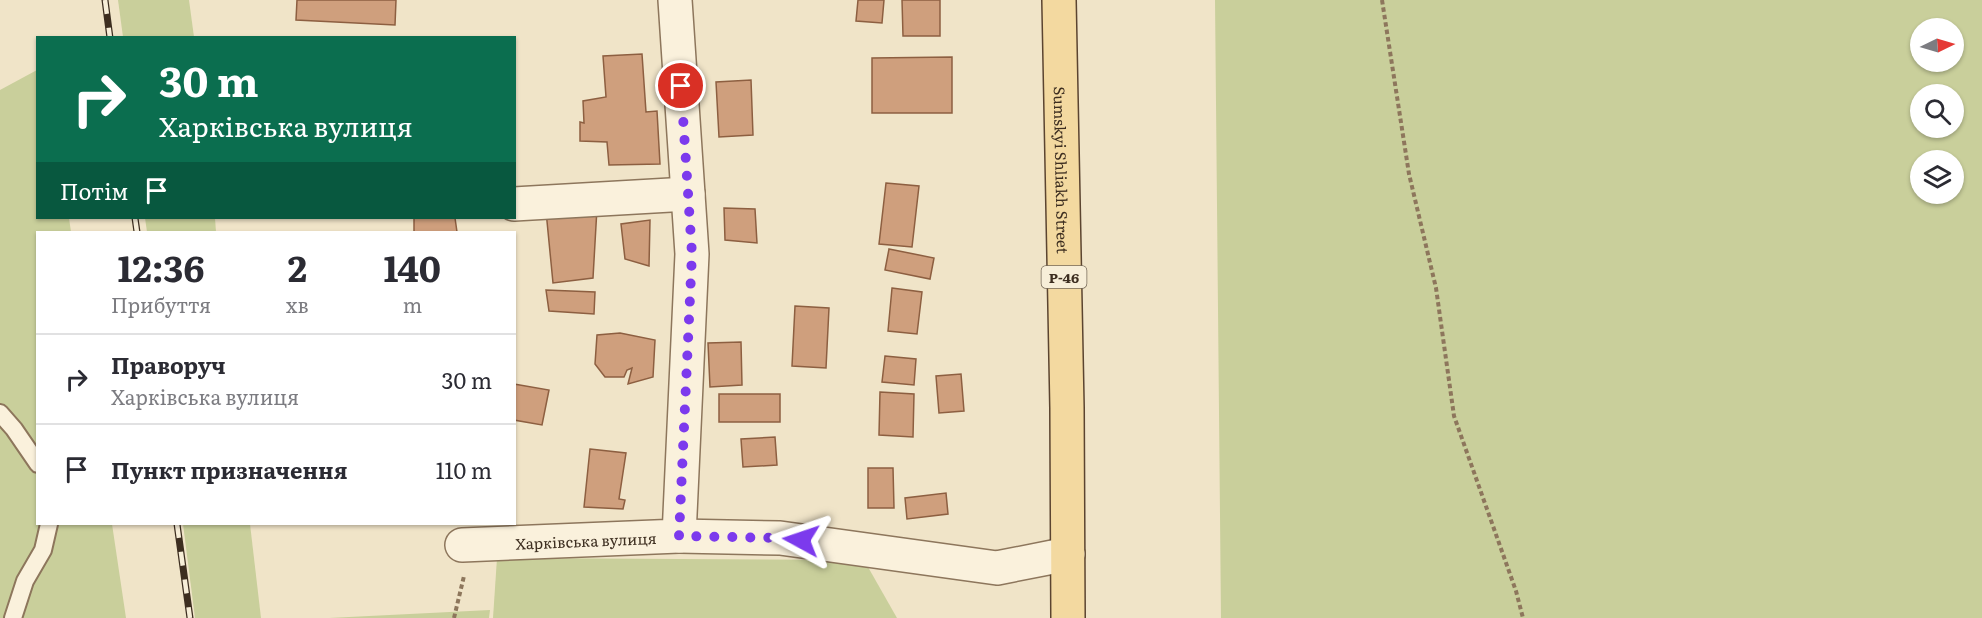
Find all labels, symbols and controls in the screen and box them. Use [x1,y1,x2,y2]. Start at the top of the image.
north arrow [1910,18,1964,72]
map controls [1910,18,1964,204]
text: 30 m [159,48,259,110]
icon: right [60,60,138,138]
pin [655,60,706,111]
icon: arrive [664,69,697,102]
button: search [1910,84,1964,138]
street label: Sumskyi Shliakh Street [1049,86,1075,254]
text: Харківська вулиця [159,105,413,145]
button: layers [1910,150,1964,204]
text: Потім [60,174,128,207]
icon: arrive [140,174,173,207]
text: 12:36 [118,240,205,293]
text: 2 [288,240,307,293]
text: 140 [384,240,441,293]
road number: Р-46 [1042,266,1086,288]
text: Прибуття [111,289,211,319]
text: хв [286,289,309,319]
text: m [403,289,422,319]
text: Праворуч [111,348,226,381]
icon: right [60,363,93,396]
text: 30 m [442,363,492,396]
text: Харківська вулиця [111,381,299,411]
icon: arrive [60,453,93,486]
text: Пункт призначення [111,453,348,486]
text: 110 m [436,453,492,486]
position arrow [769,508,833,572]
street label: Харківська вулиця [515,525,657,554]

